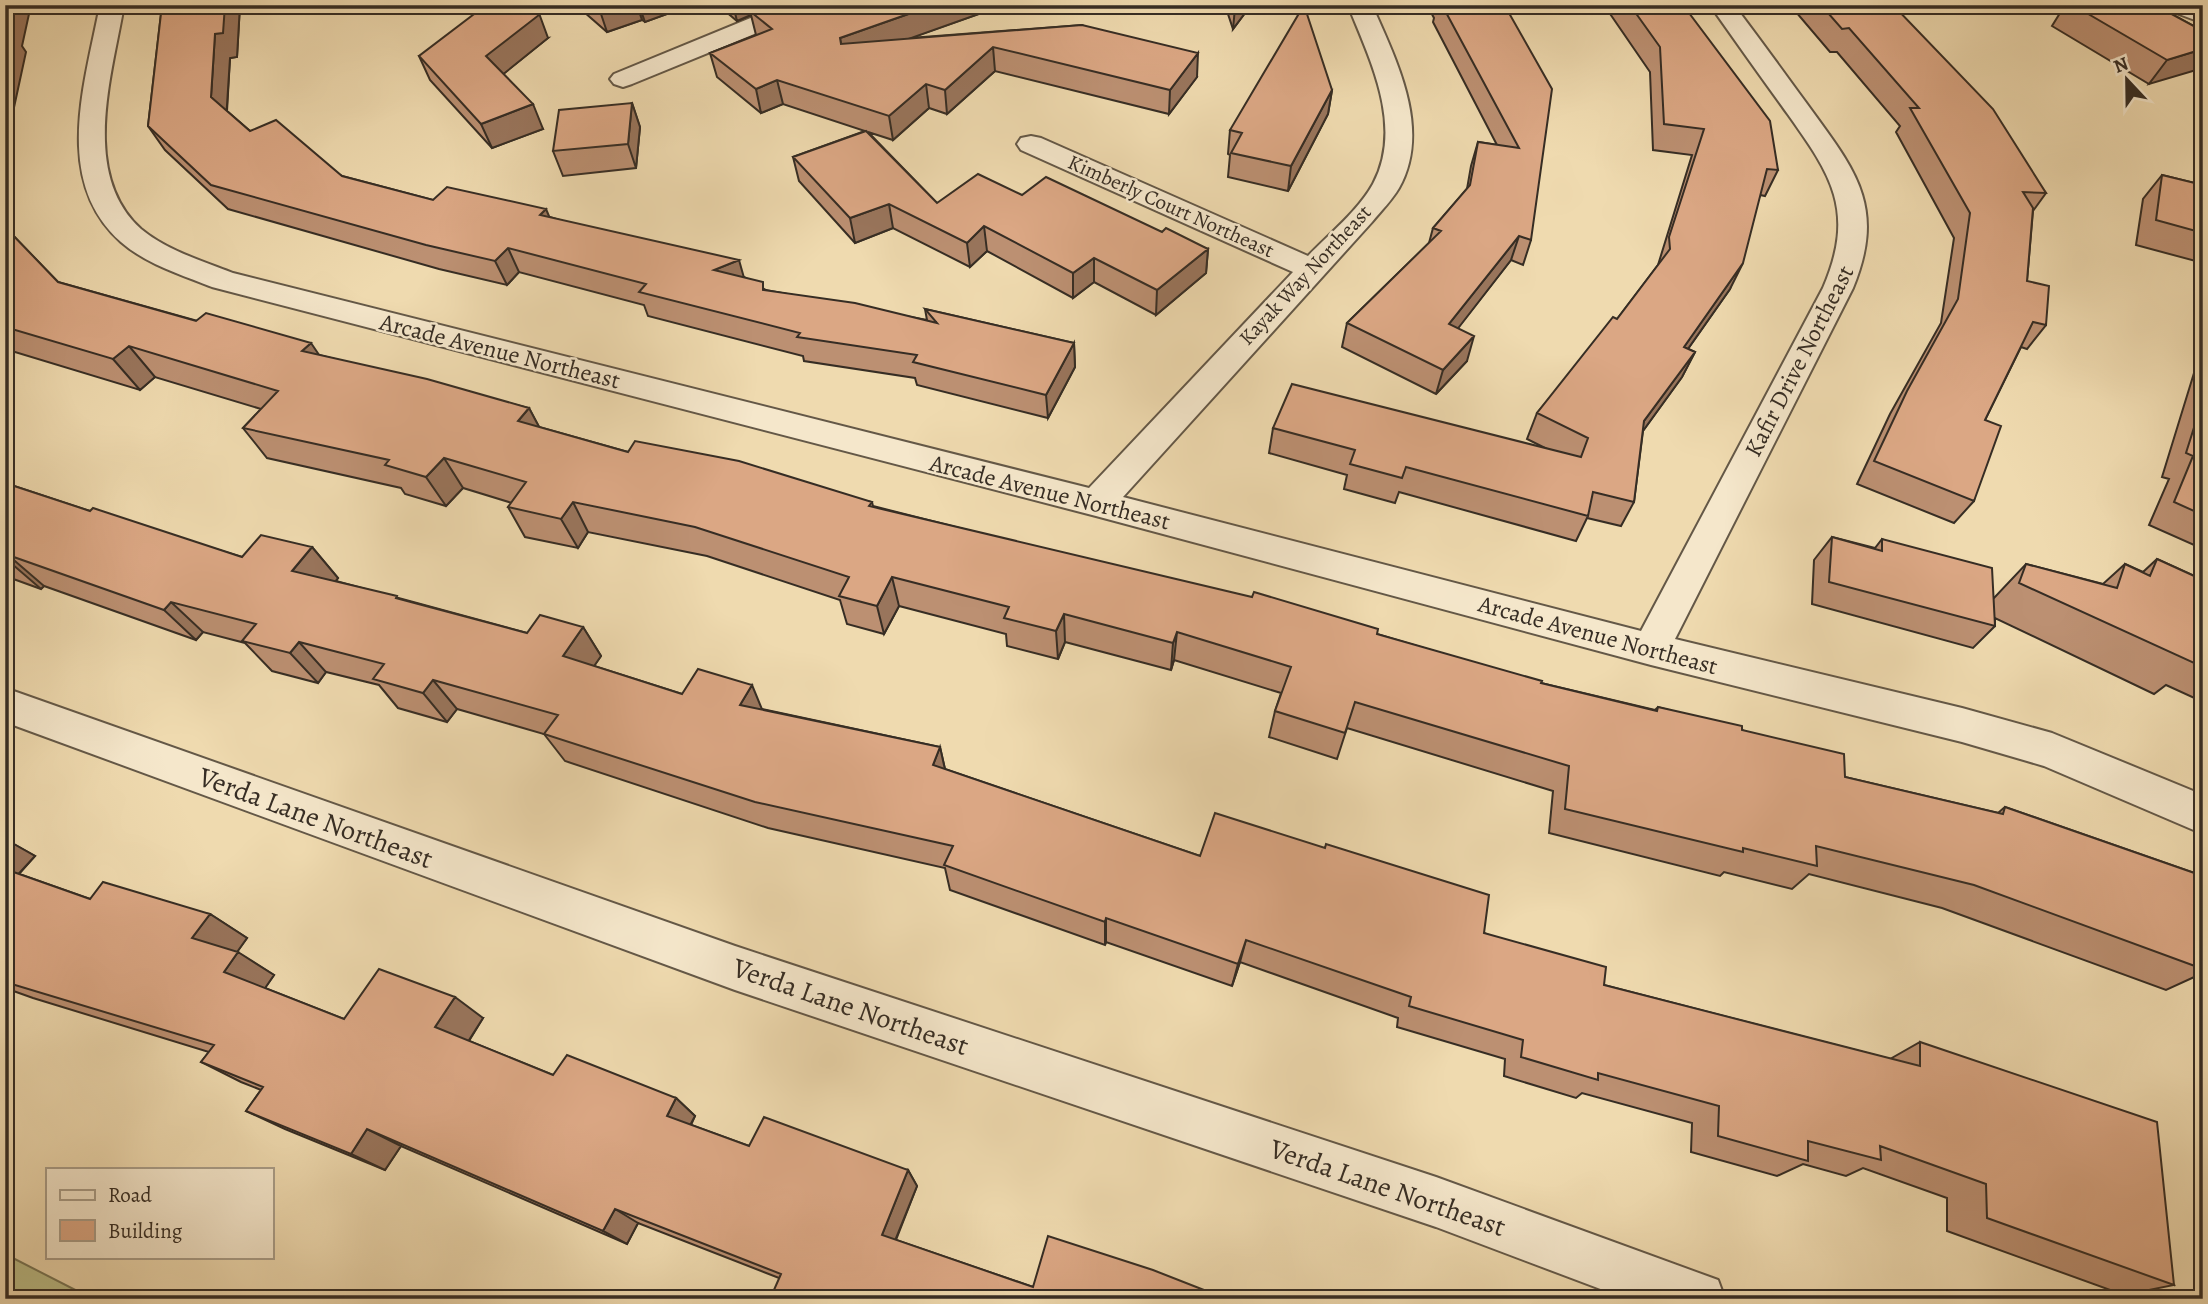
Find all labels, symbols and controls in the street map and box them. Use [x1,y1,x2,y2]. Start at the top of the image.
north arrow [2092,46,2162,116]
text: N [2110,50,2132,80]
street label: Kimberly Court Northeast [1063,148,1279,264]
street label: Kayak Way Northeast [1233,199,1378,351]
street label: Kafir Drive Northeast [1737,260,1861,462]
street label: Arcade Avenue Northeast [376,305,623,396]
street label: Arcade Avenue Northeast [926,446,1173,537]
street label: Arcade Avenue Northeast [1474,587,1721,682]
street label: Verda Lane Northeast [192,758,438,878]
street label: Verda Lane Northeast [727,948,974,1065]
street label: Verda Lane Northeast [1264,1129,1511,1246]
legend [46,1168,273,1258]
text: Road [108,1181,152,1209]
text: Building [108,1217,183,1245]

